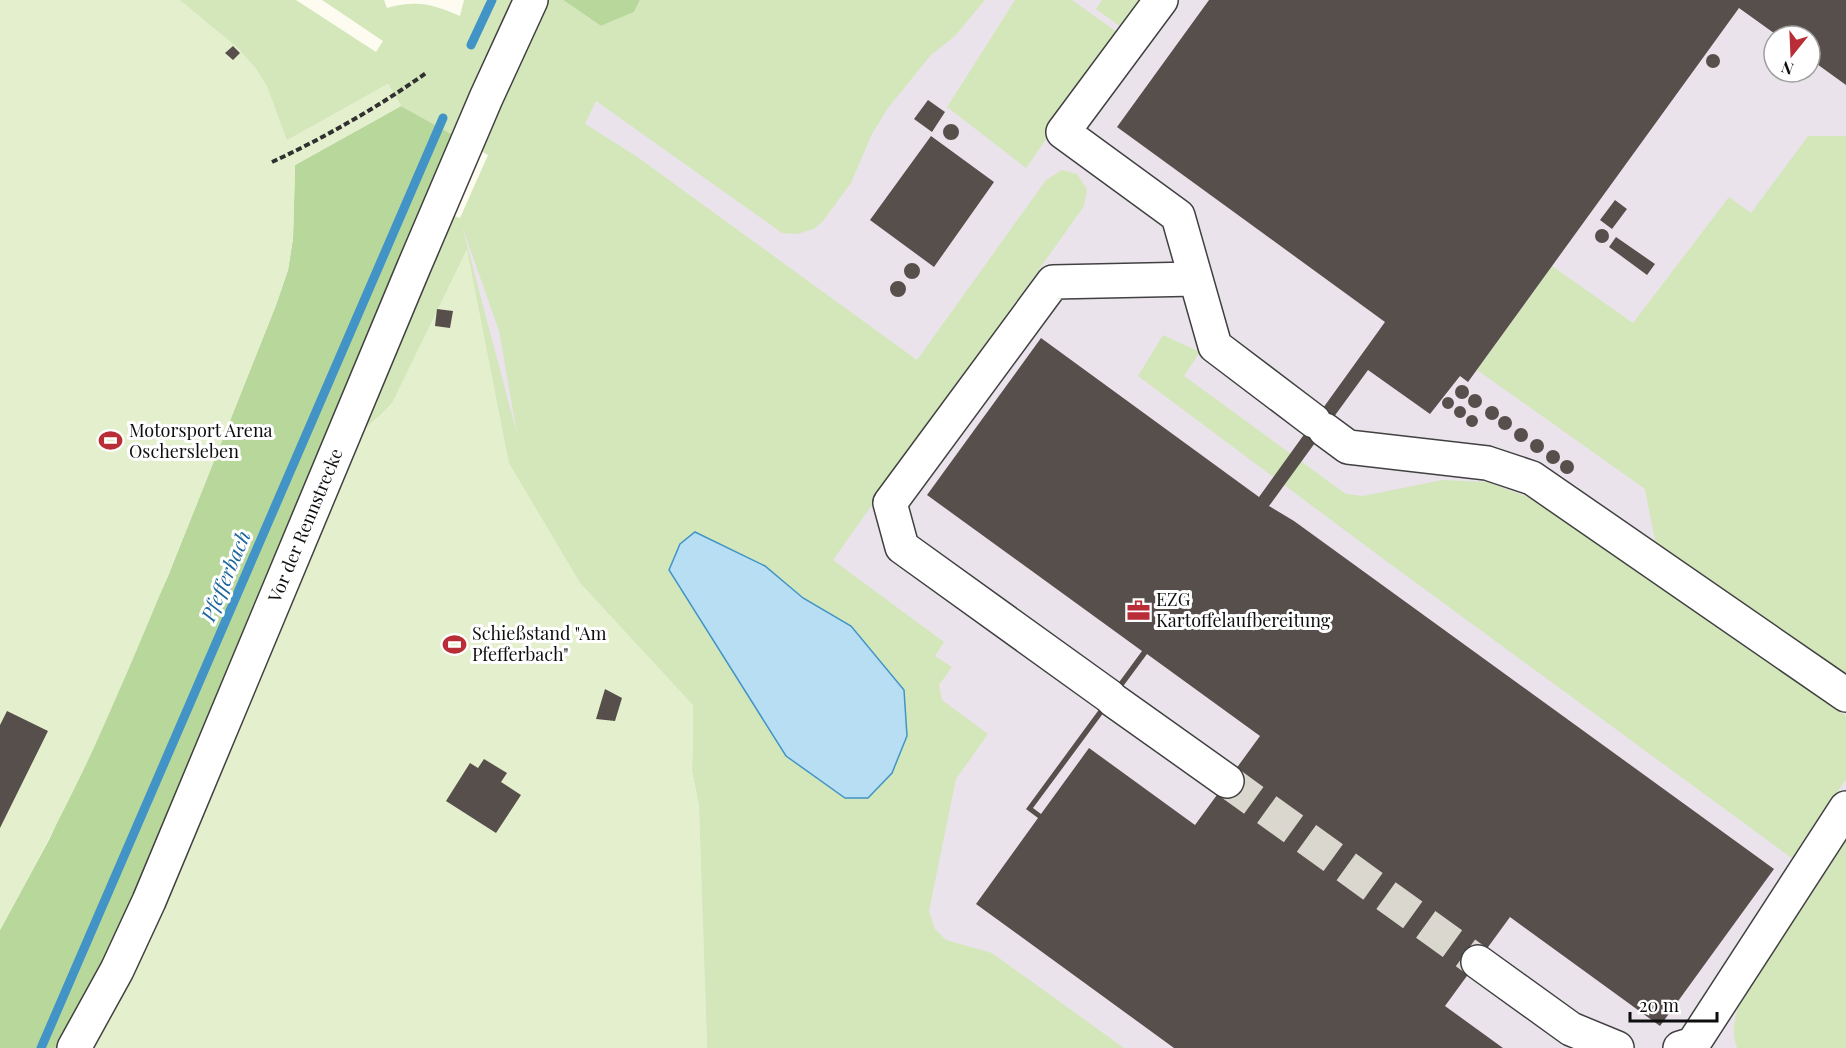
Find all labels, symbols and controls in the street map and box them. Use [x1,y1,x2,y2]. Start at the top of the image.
north arrow [1762,24,1822,84]
text: N [1778,57,1796,81]
place label: Motorsport Arena Oschersleben [129,418,273,463]
sports icon: Motorsport Arena Oschersleben [98,428,124,454]
street label: Vor der Rennstrecke [262,445,348,607]
water label: Pfefferbach [193,526,256,626]
place label: EZG Kartoffelaufbereitung [1156,587,1331,632]
office icon: EZG Kartoffelaufbereitung [1125,597,1151,623]
place label: Schießstand "Am Pfefferbach" [472,621,606,666]
sports icon: Schießstand "Am Pfefferbach" [441,631,467,657]
scale bar [1630,985,1717,1023]
text: 20 m [1639,993,1679,1017]

